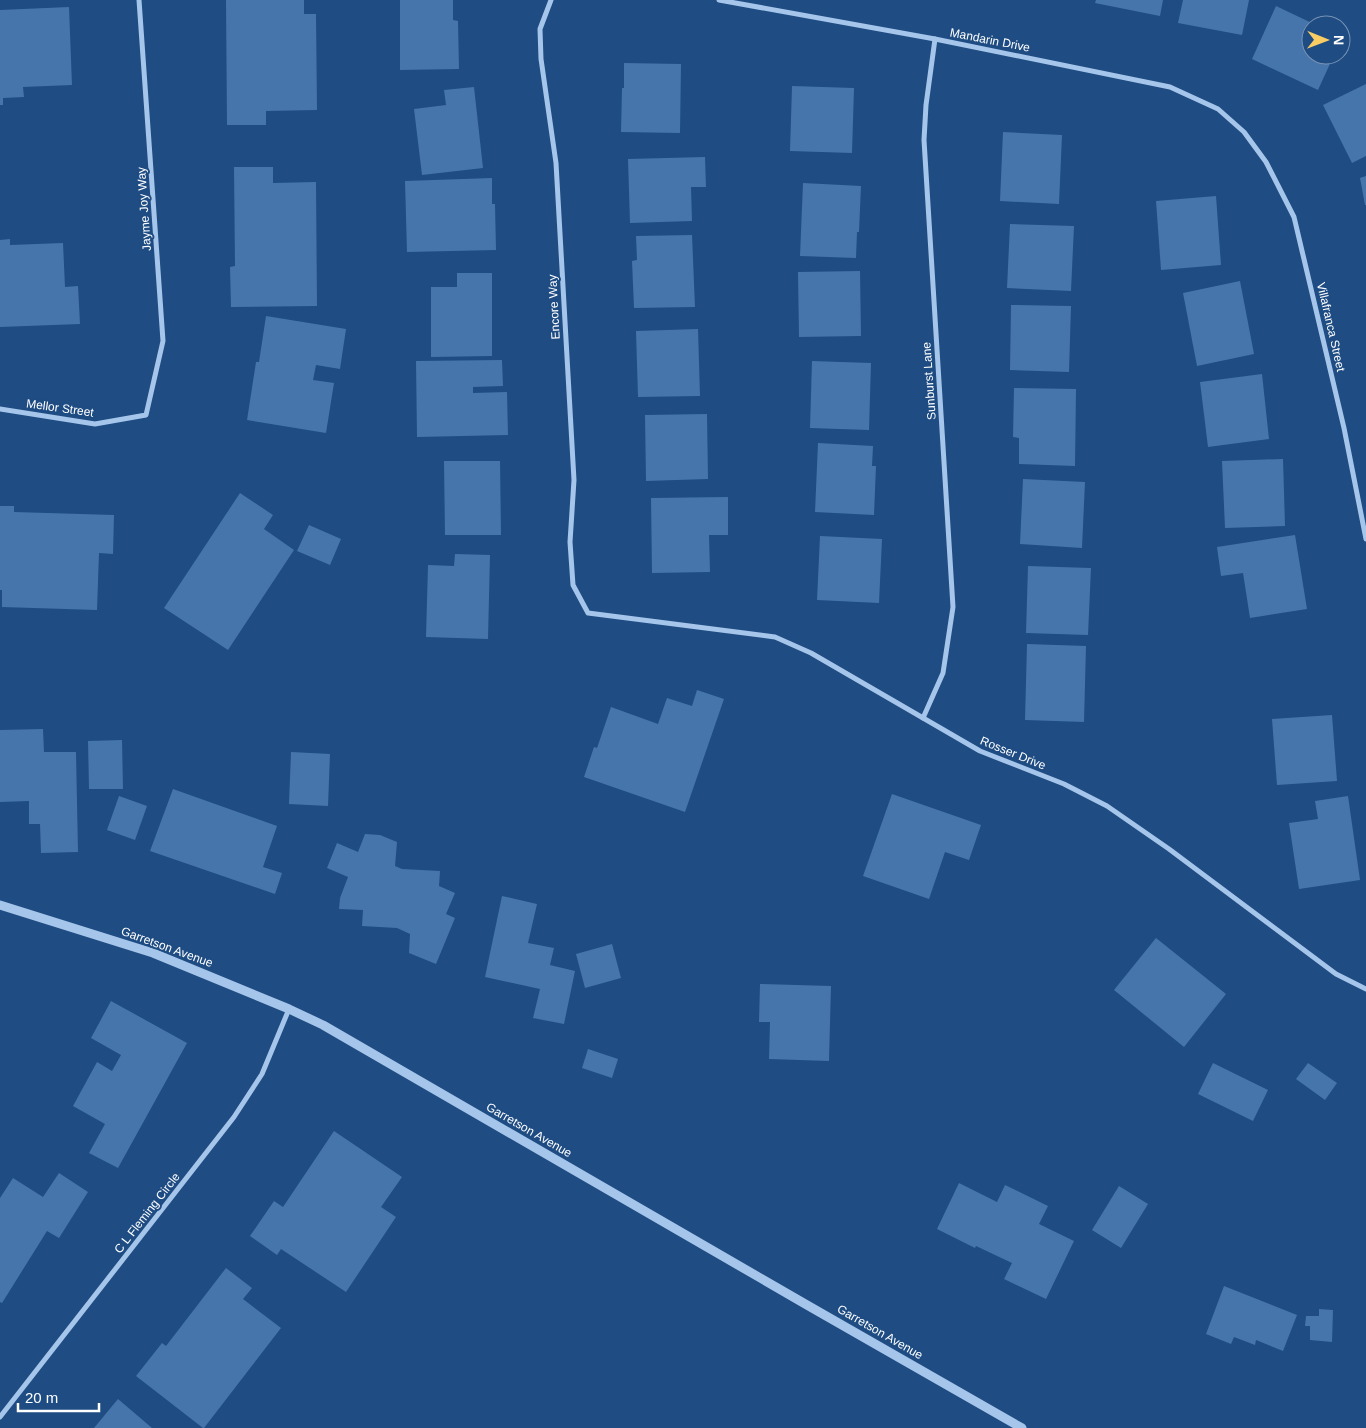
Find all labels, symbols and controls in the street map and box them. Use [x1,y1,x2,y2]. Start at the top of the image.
north arrow [1301,15,1351,65]
street label: Mandarin Drive [949,25,1032,55]
text: N [1331,35,1347,45]
street label: Jayme Joy Way [134,166,154,252]
street label: Encore Way [545,274,563,340]
street label: Villafranca Street [1314,281,1348,374]
street label: Sunburst Lane [919,341,939,420]
street label: Mellor Street [25,396,95,420]
street label: Rosser Drive [978,734,1048,773]
street label: Garretson Avenue [119,924,215,970]
street label: Garretson Avenue [484,1100,575,1160]
street label: C L Fleming Circle [111,1170,183,1256]
street label: Garretson Avenue [835,1302,926,1362]
scale bar [18,1380,99,1412]
text: 20 m [25,1389,58,1406]

